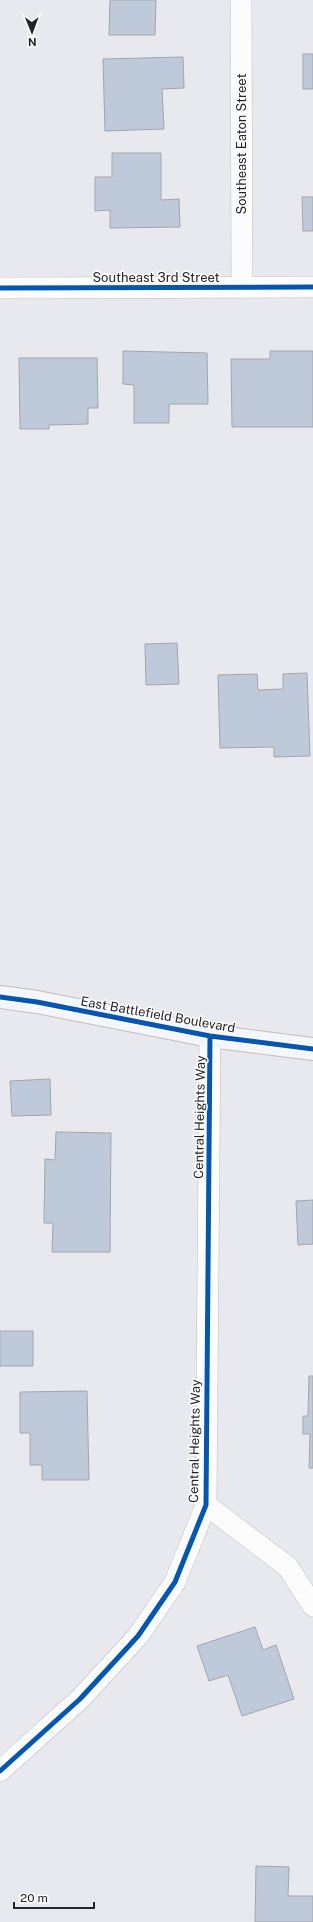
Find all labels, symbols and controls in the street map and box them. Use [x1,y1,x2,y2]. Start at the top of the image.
north arrow [12,12,52,52]
text: N [28,36,37,48]
street label: Southeast Eaton Street [234,74,249,214]
street label: Southeast 3rd Street [92,270,220,285]
street label: East Battlefield Boulevard [79,994,236,1035]
street label: Central Heights Way [191,1055,208,1179]
street label: Central Heights Way [186,1379,203,1503]
scale bar [14,1884,94,1910]
text: 20 m [20,1891,48,1905]

